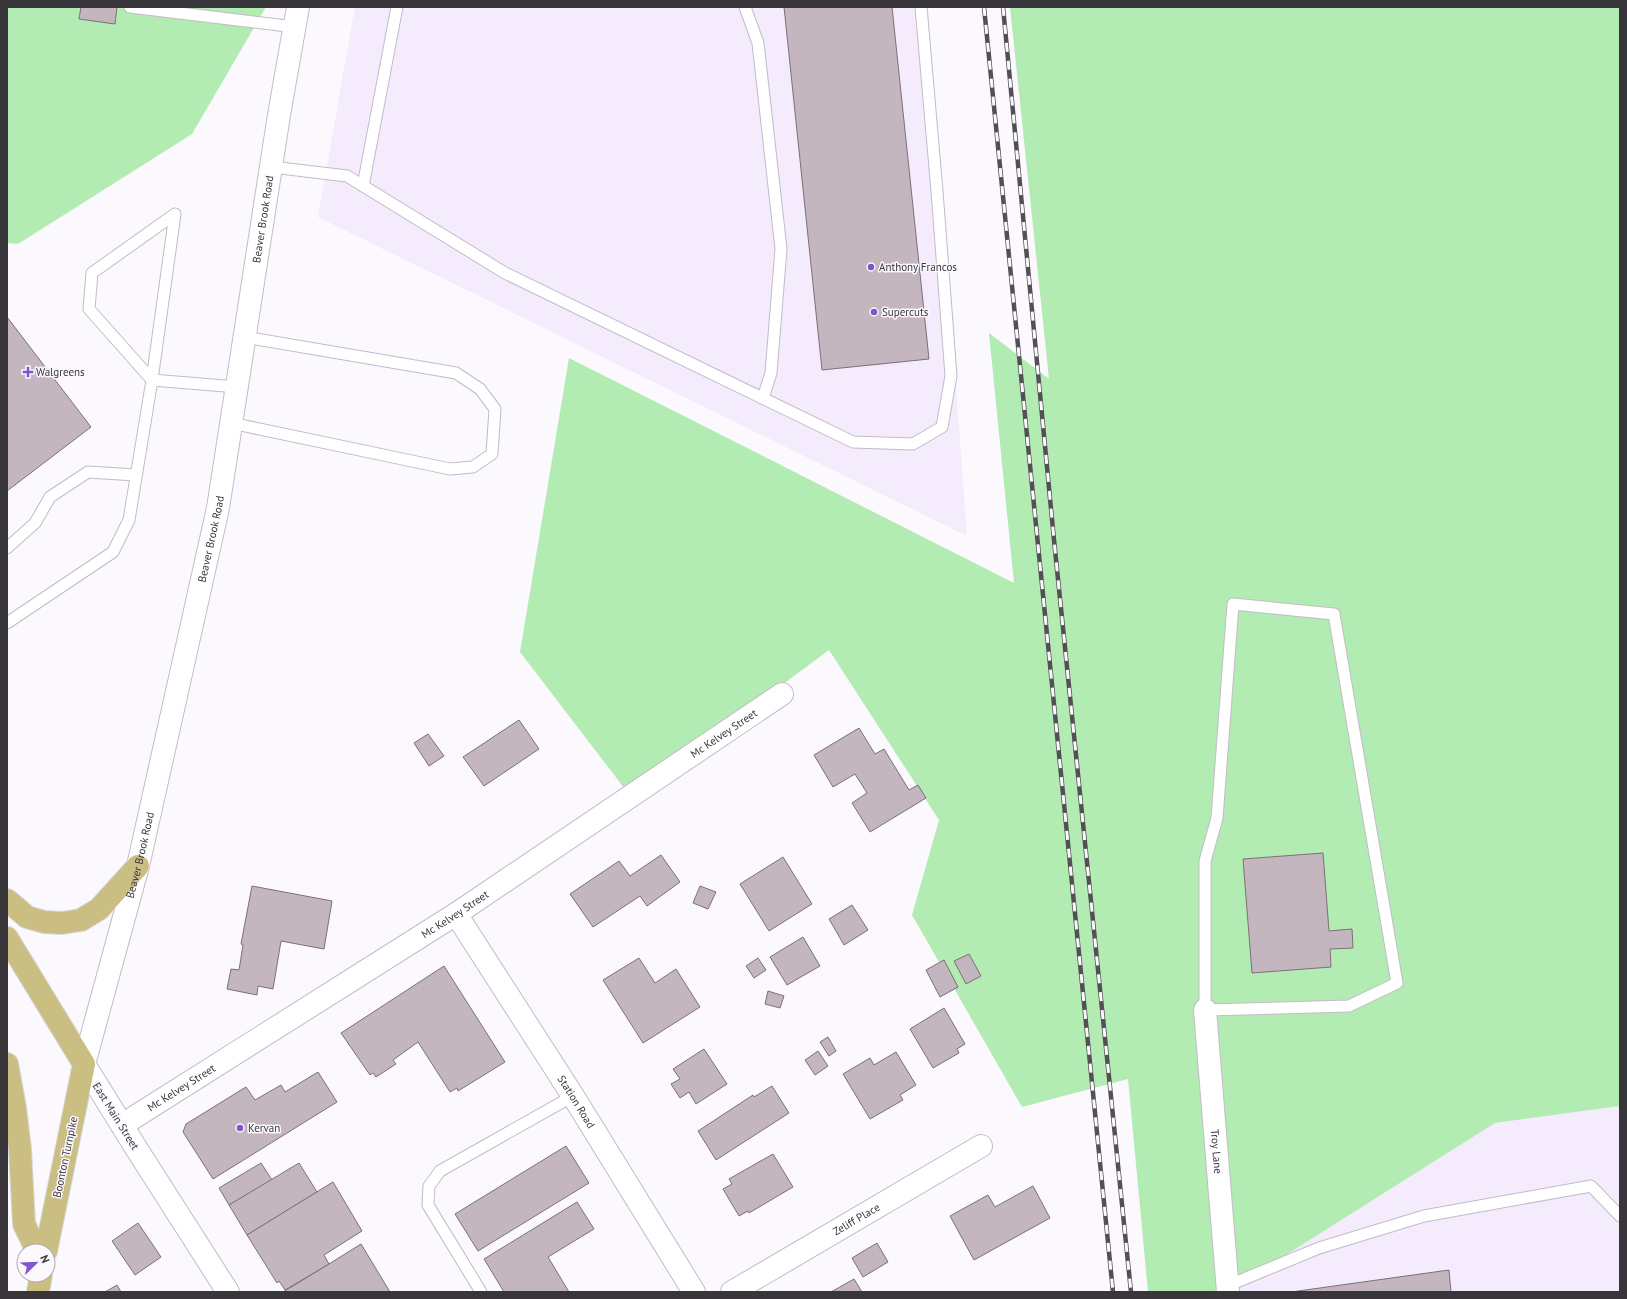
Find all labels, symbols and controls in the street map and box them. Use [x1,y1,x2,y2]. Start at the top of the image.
street label: Beaver Brook Road [249,174,277,264]
place label: Anthony Francos [879,260,957,274]
marker: Anthony Francos [866,262,876,272]
place label: Supercuts [882,305,929,319]
marker: Supercuts [869,307,879,317]
place label: Walgreens [36,365,85,379]
marker: Walgreens [23,367,33,377]
street label: Beaver Brook Road [195,495,227,584]
street label: Mc Kelvey Street [688,706,760,761]
street label: Beaver Brook Road [123,811,157,900]
street label: Mc Kelvey Street [419,887,491,941]
street label: Mc Kelvey Street [145,1061,218,1114]
street label: Station Road [554,1073,598,1131]
street label: East Main Street [90,1080,142,1153]
street label: Boonton Turnpike [50,1115,81,1199]
place label: Kervan [248,1121,280,1135]
marker: Kervan [235,1123,245,1133]
street label: Troy Lane [1208,1129,1225,1175]
street label: Zeliff Place [830,1200,883,1238]
north arrow [16,1243,56,1283]
text: N [37,1253,53,1265]

